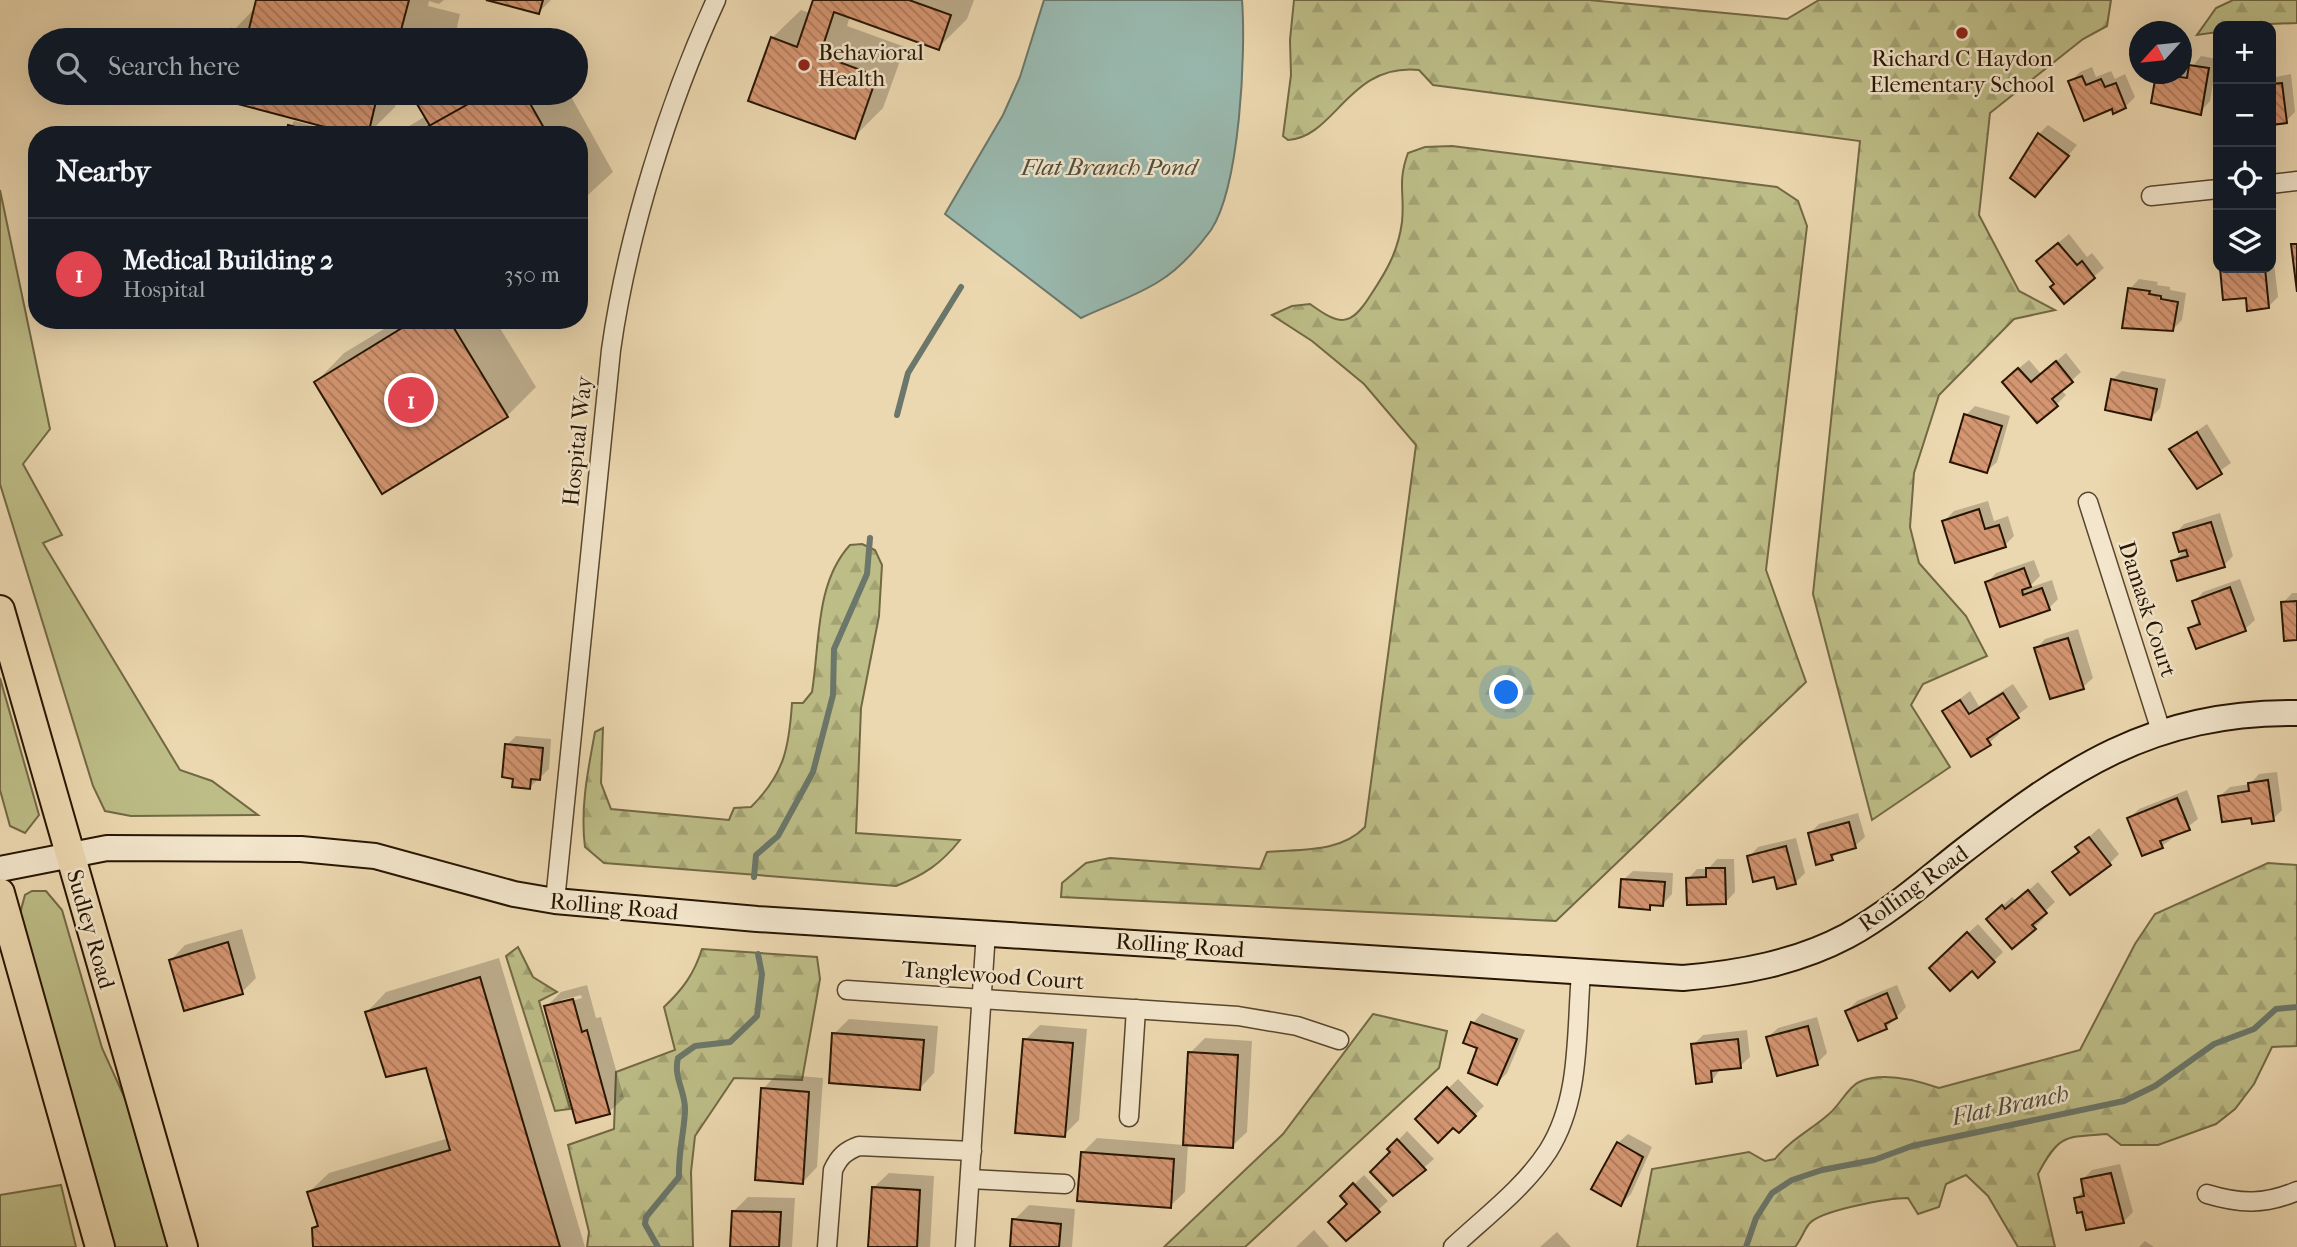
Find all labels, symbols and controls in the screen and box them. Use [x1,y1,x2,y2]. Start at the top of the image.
north arrow [2129,21,2192,84]
map controls [2213,21,2276,273]
button: + [2213,21,2276,84]
marker: Richard C Haydon Elementary School [1954,25,1970,41]
search box [28,28,588,105]
place label: Behavioral Health [818,39,924,92]
place label: Richard C Haydon Elementary School [1869,45,2055,98]
icon: search [52,48,90,86]
text: Search here [108,51,240,82]
marker: Behavioral Health [796,57,812,73]
button: − [2213,84,2276,147]
button: locate [2213,147,2276,210]
water label: Flat Branch Pond [1020,153,1200,181]
text: Nearby [56,154,151,189]
button: layers [2213,210,2276,273]
text: Medical Building 2 [123,245,333,276]
text: 1 [75,261,83,288]
text: 350 m [504,261,560,288]
text: Hospital [123,276,205,303]
pin: 1 [388,374,434,426]
street label: Hospital Way [557,374,598,507]
street label: Damask Court [2113,538,2182,681]
your location [1489,675,1523,709]
street label: Rolling Road [1853,839,1974,937]
street label: Sudley Road [61,866,121,992]
street label: Rolling Road [548,887,680,926]
street label: Rolling Road [1115,928,1246,964]
street label: Tanglewood Court [901,956,1085,995]
water label: Flat Branch [1948,1079,2071,1131]

